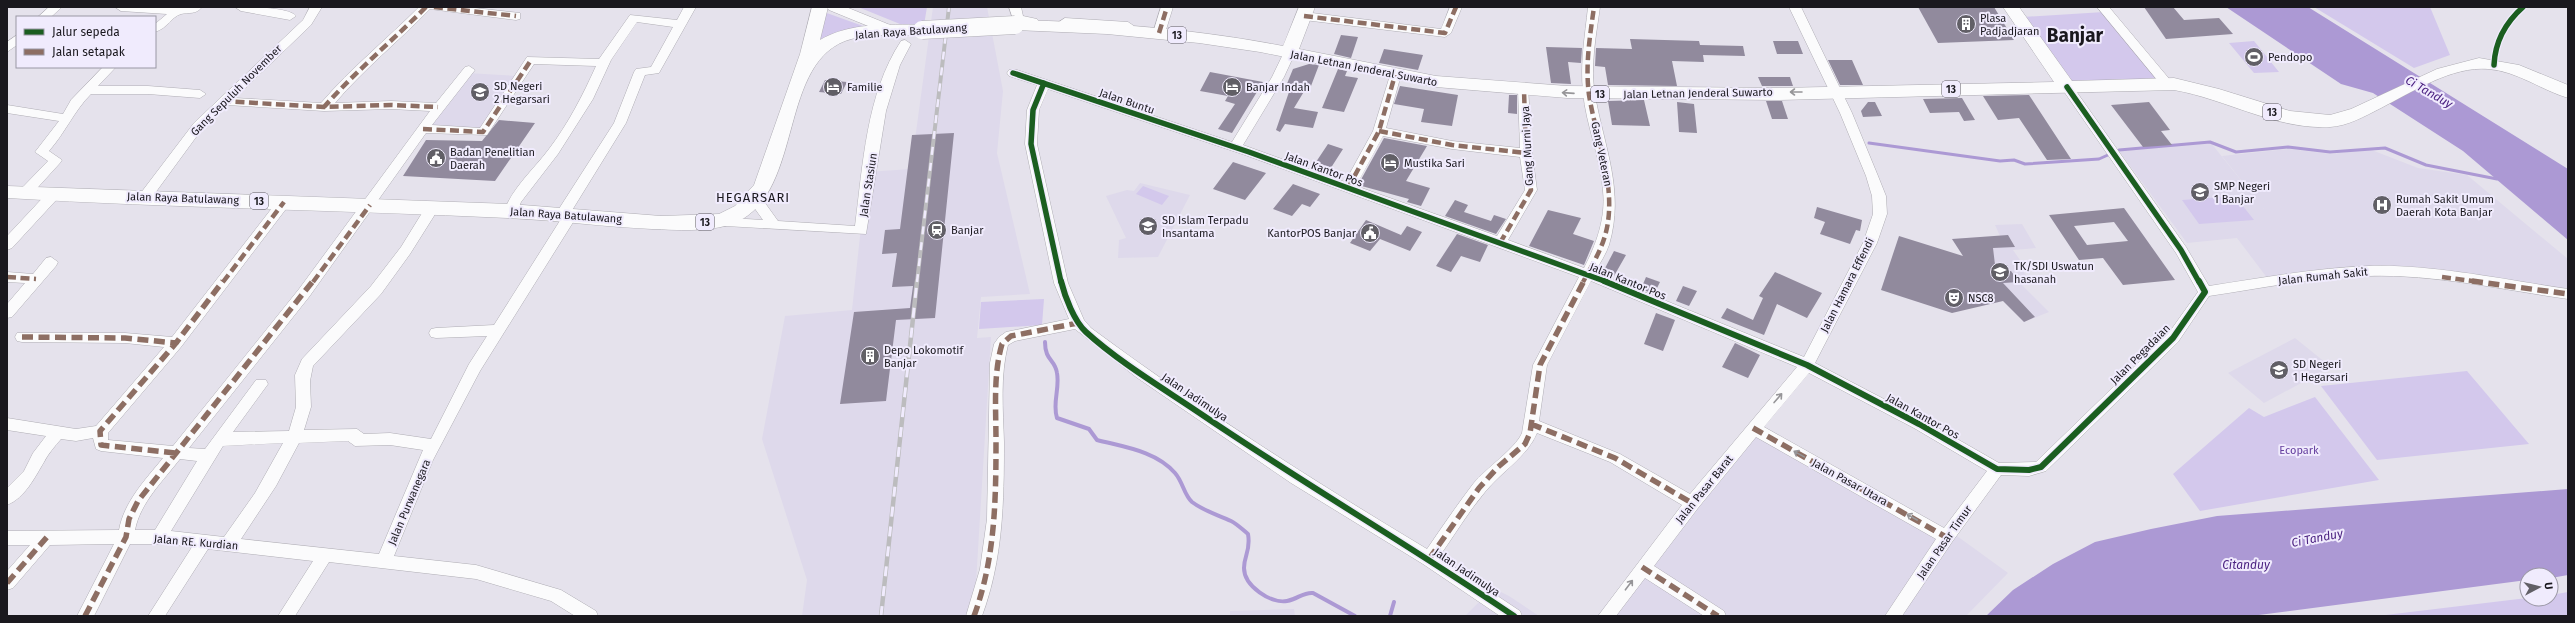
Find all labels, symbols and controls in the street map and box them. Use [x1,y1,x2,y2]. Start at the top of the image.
place label: Plasa Padjadjaran [1980,12,2039,38]
building icon: Plasa Padjadjaran [1955,13,1977,35]
legend [16,16,156,68]
street label: Jalan Raya Batulawang [855,21,968,42]
district label: Banjar [2047,24,2104,47]
text: Jalur sepeda [52,25,120,39]
road number: 13 [1168,27,1186,43]
street label: Gang Sepuluh November [188,42,285,139]
text: Jalan setapak [52,45,126,59]
sports icon: Pendopo [2243,46,2265,68]
street label: Jalan Letnan Jenderal Suwarto [1289,48,1439,89]
place label: Pendopo [2268,51,2312,64]
water label: Ci Tanduy [2403,73,2456,112]
hotel icon: Familie [822,76,844,98]
hotel icon: Banjar Indah [1221,76,1243,98]
place label: SD Negeri 2 Hegarsari [494,80,550,106]
school or university icon: SD Negeri 2 Hegarsari [469,81,491,103]
place label: Familie [847,81,883,94]
place label: Banjar Indah [1246,81,1310,94]
road number: 13 [1942,81,1960,97]
street label: Jalan Buntu [1097,86,1156,117]
road number: 13 [1591,86,1609,102]
street label: Jalan Letnan Jenderal Suwarto [1623,86,1773,101]
one-way arrow [1790,88,1803,96]
one-way arrow [1562,89,1575,97]
road number: 13 [2263,104,2281,120]
street label: Gang Murni Jaya [1519,106,1536,186]
street label: Gang Veteran [1588,121,1615,188]
place label: Badan Penelitian Daerah [450,146,535,172]
public building icon: Badan Penelitian Daerah [425,147,447,169]
street label: Jalan Kantor Pos [1283,149,1364,190]
street label: Jalan Stasiun [857,152,880,218]
hotel icon: Mustika Sari [1379,152,1401,174]
place label: Mustika Sari [1404,157,1465,170]
place label: SMP Negeri 1 Banjar [2214,180,2270,206]
school or university icon: SMP Negeri 1 Banjar [2189,181,2211,203]
street label: Jalan Raya Batulawang [127,190,240,207]
district label: HEGARSARI [716,190,790,205]
road number: 13 [250,193,268,209]
place label: Rumah Sakit Umum Daerah Kota Banjar [2396,193,2494,219]
hospital icon: Rumah Sakit Umum Daerah Kota Banjar [2371,194,2393,216]
street label: Jalan Raya Batulawang [510,205,623,226]
road number: 13 [696,214,714,230]
place label: SD Islam Terpadu Insantama [1162,214,1249,240]
school or university icon: SD Islam Terpadu Insantama [1137,215,1159,237]
station icon: Banjar [926,219,948,241]
public building icon: KantorPOS Banjar [1359,222,1381,244]
place label: Banjar [951,224,984,237]
place label: KantorPOS Banjar [1267,227,1357,240]
street label: Jalan Hamara Effendi [1818,236,1877,335]
street label: Jalan Kantor Pos [1588,260,1668,303]
place label: TK/SDI Uswatun hasanah [2014,260,2094,286]
school or university icon: TK/SDI Uswatun hasanah [1989,261,2011,283]
street label: Jalan Rumah Sakit [2277,265,2369,288]
theatre icon: NSC8 [1943,287,1965,309]
place label: NSC8 [1968,292,1994,305]
street label: Jalan Pegadaian [2108,322,2173,387]
place label: Depo Lokomotif Banjar [884,344,964,370]
building icon: Depo Lokomotif Banjar [859,345,881,367]
place label: SD Negeri 1 Hegarsari [2293,358,2348,384]
school or university icon: SD Negeri 1 Hegarsari [2268,359,2290,381]
street label: Jalan Jadimulya [1159,371,1230,424]
street label: Jalan Kantor Pos [1884,391,1962,442]
one-way arrow [1774,393,1783,404]
park label: Ecopark [2279,444,2319,457]
one-way arrow [1793,449,1805,457]
street label: Jalan Pasar Barat [1673,453,1736,526]
street label: Jalan Pasar Utara [1810,456,1890,509]
street label: Jalan Purwanegara [386,457,433,547]
street label: Jalan Pasar Timur [1914,503,1975,581]
one-way arrow [1906,513,1918,521]
water label: Ci Tanduy [2290,526,2345,550]
street label: Jalan RE. Kurdian [153,532,239,553]
street label: Jalan Jadimulya [1431,546,1502,599]
water label: Citanduy [2222,558,2271,572]
north arrow [2519,567,2559,607]
one-way arrow [1625,579,1633,590]
text: U [2542,581,2555,590]

